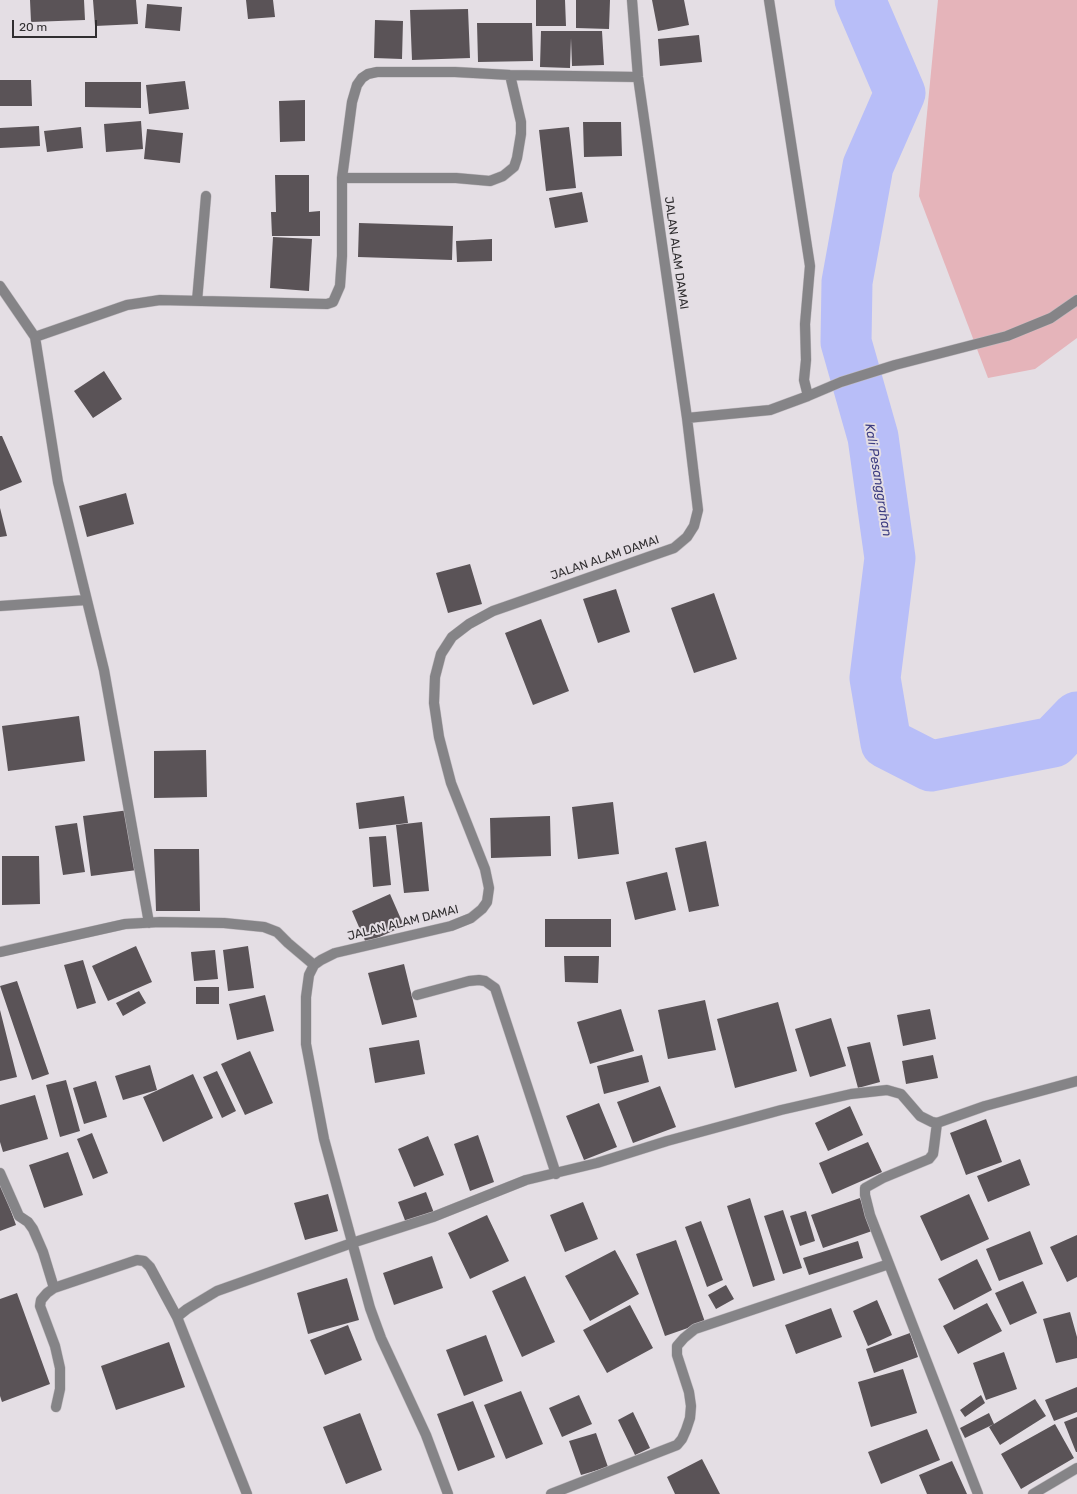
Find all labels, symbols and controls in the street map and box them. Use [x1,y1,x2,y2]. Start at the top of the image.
scale bar [14,12,99,38]
text: 20 m [19,20,47,34]
street label: JALAN ALAM DAMAI [661,196,691,310]
water label: Kali Pesanggrahan [861,422,895,538]
street label: JALAN ALAM DAMAI [549,533,661,583]
street label: JALAN ALAM DAMAI [346,902,460,944]

